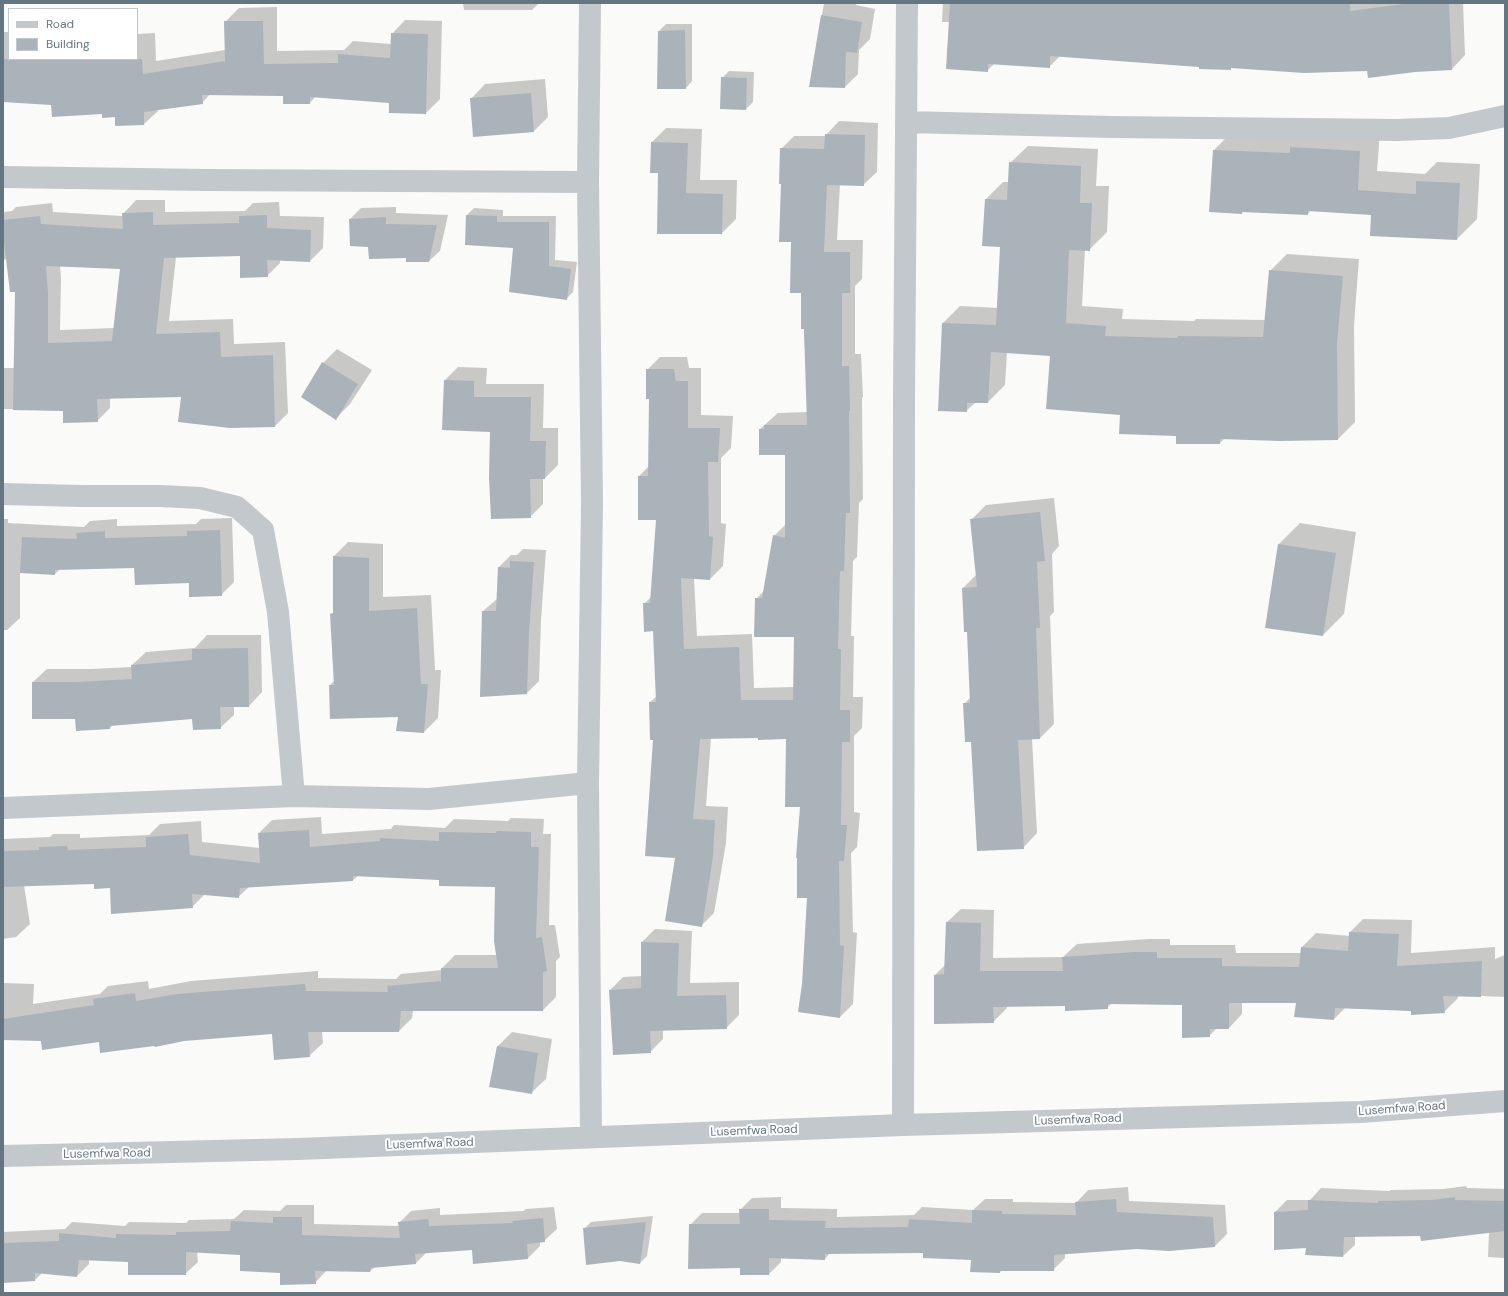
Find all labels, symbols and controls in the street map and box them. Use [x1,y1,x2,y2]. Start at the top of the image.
legend [8,8,138,60]
text: Road [46,16,74,32]
text: Building [46,36,90,52]
street label: Lusemfwa Road [1358,1099,1446,1119]
street label: Lusemfwa Road [1034,1111,1122,1129]
street label: Lusemfwa Road [710,1122,798,1140]
street label: Lusemfwa Road [386,1135,474,1153]
street label: Lusemfwa Road [63,1146,151,1162]

